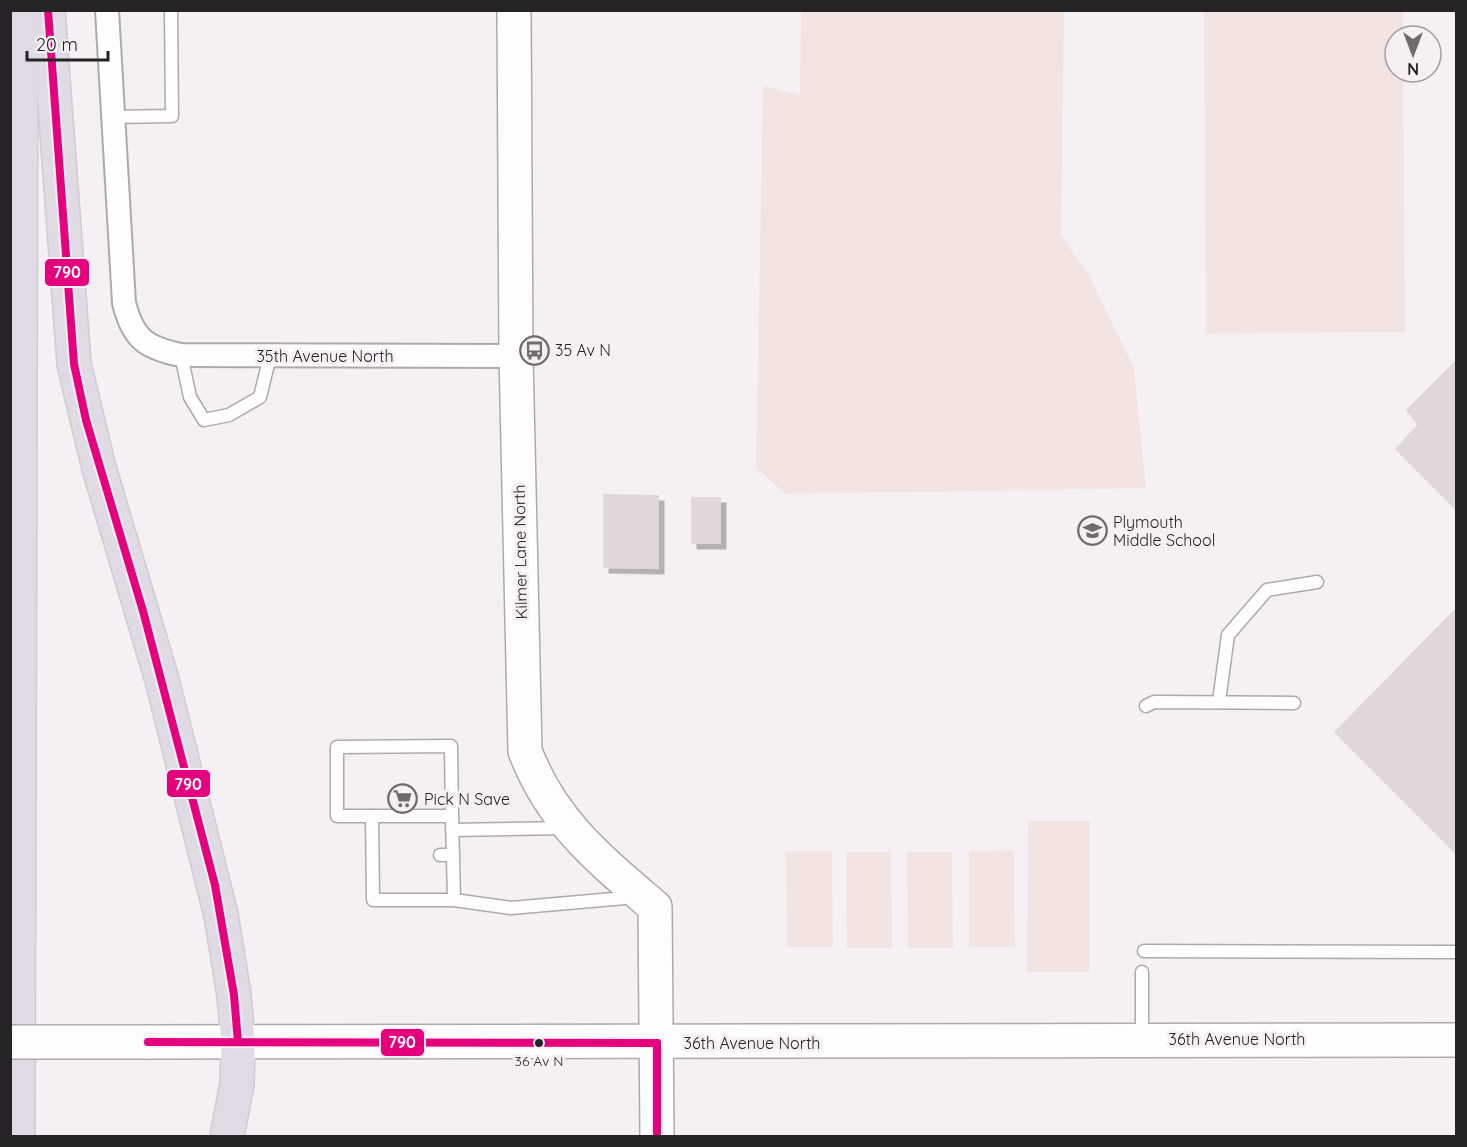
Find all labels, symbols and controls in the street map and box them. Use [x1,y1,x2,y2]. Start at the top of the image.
scale bar [27,24,108,62]
north arrow [1383,24,1443,84]
text: 20 m [36,33,78,56]
text: N [1407,59,1419,79]
line badge: 790 [44,258,90,287]
text: 790 [53,262,81,282]
bus stop icon: 35 Av N [518,334,550,366]
place label: 35 Av N [555,340,611,360]
street label: 35th Avenue North [256,346,394,366]
street label: Kilmer Lane North [509,484,531,620]
place label: Plymouth Middle School [1113,512,1215,550]
school or university icon: Plymouth Middle School [1076,515,1108,547]
line badge: 790 [166,769,211,798]
text: 790 [174,774,202,794]
supermarket icon: Pick N Save [387,783,419,815]
place label: Pick N Save [424,789,510,809]
line badge: 790 [380,1028,425,1057]
street label: 36th Avenue North [1169,1029,1305,1049]
text: 790 [388,1032,416,1052]
street label: 36th Avenue North [684,1033,820,1053]
marker: 36 Av N [533,1037,545,1049]
place label: 36 Av N [515,1052,563,1070]

